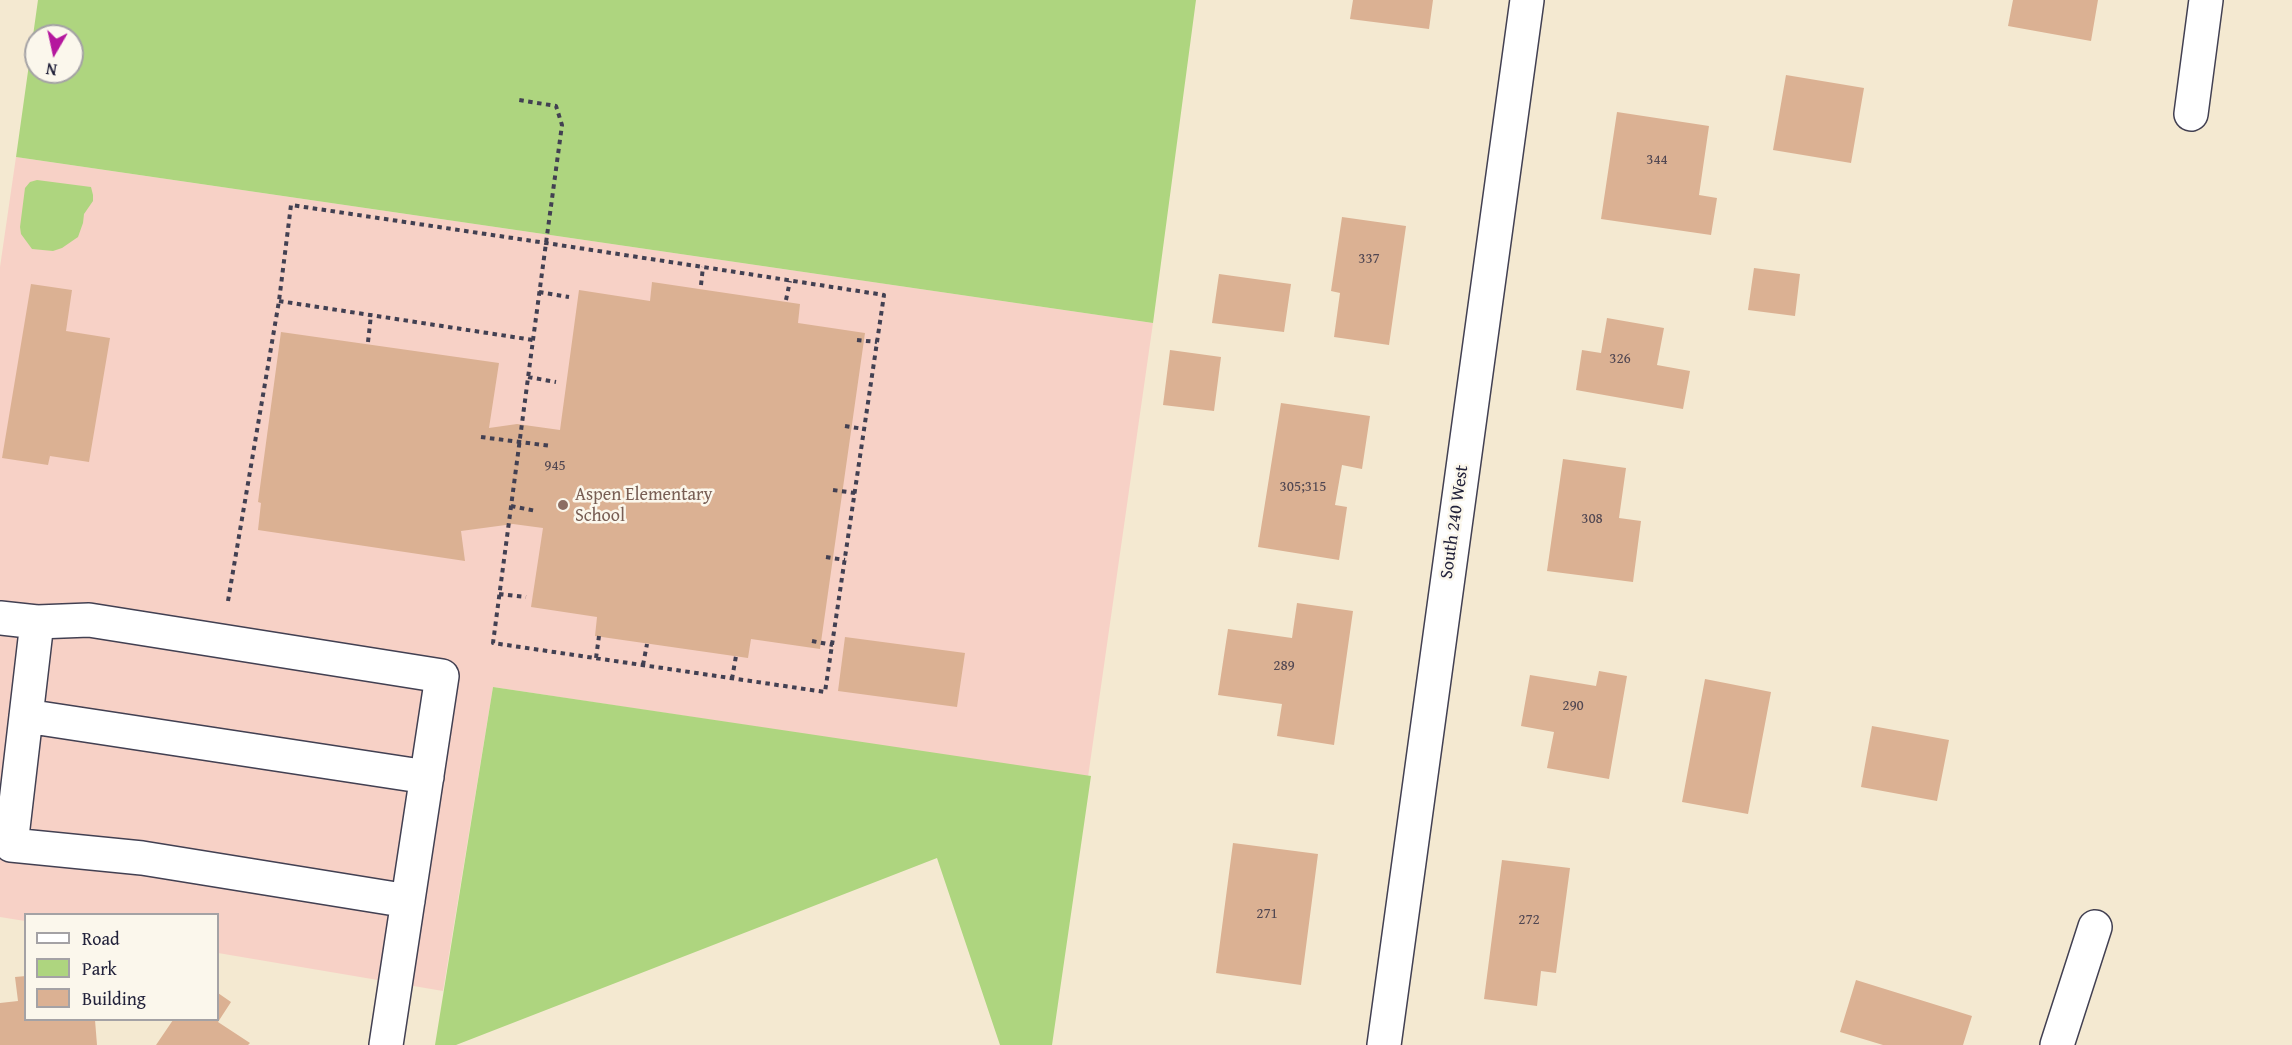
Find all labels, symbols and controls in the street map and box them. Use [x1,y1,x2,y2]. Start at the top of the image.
north arrow [24,24,84,84]
text: N [44,57,59,82]
house number: 344 [1646,151,1668,169]
house number: 337 [1358,250,1380,268]
house number: 326 [1609,350,1631,368]
house number: 945 [544,457,566,475]
street label: South 240 West [1436,464,1474,580]
house number: 305;315 [1280,478,1326,496]
place label: Aspen Elementary School [575,484,712,526]
marker: Aspen Elementary School [556,498,570,512]
house number: 308 [1581,510,1603,528]
house number: 289 [1273,657,1295,675]
house number: 290 [1562,697,1584,715]
house number: 271 [1256,905,1278,923]
house number: 272 [1518,911,1540,929]
legend [24,913,219,1021]
text: Road [82,925,120,952]
text: Park [82,955,117,982]
text: Building [82,985,146,1012]

